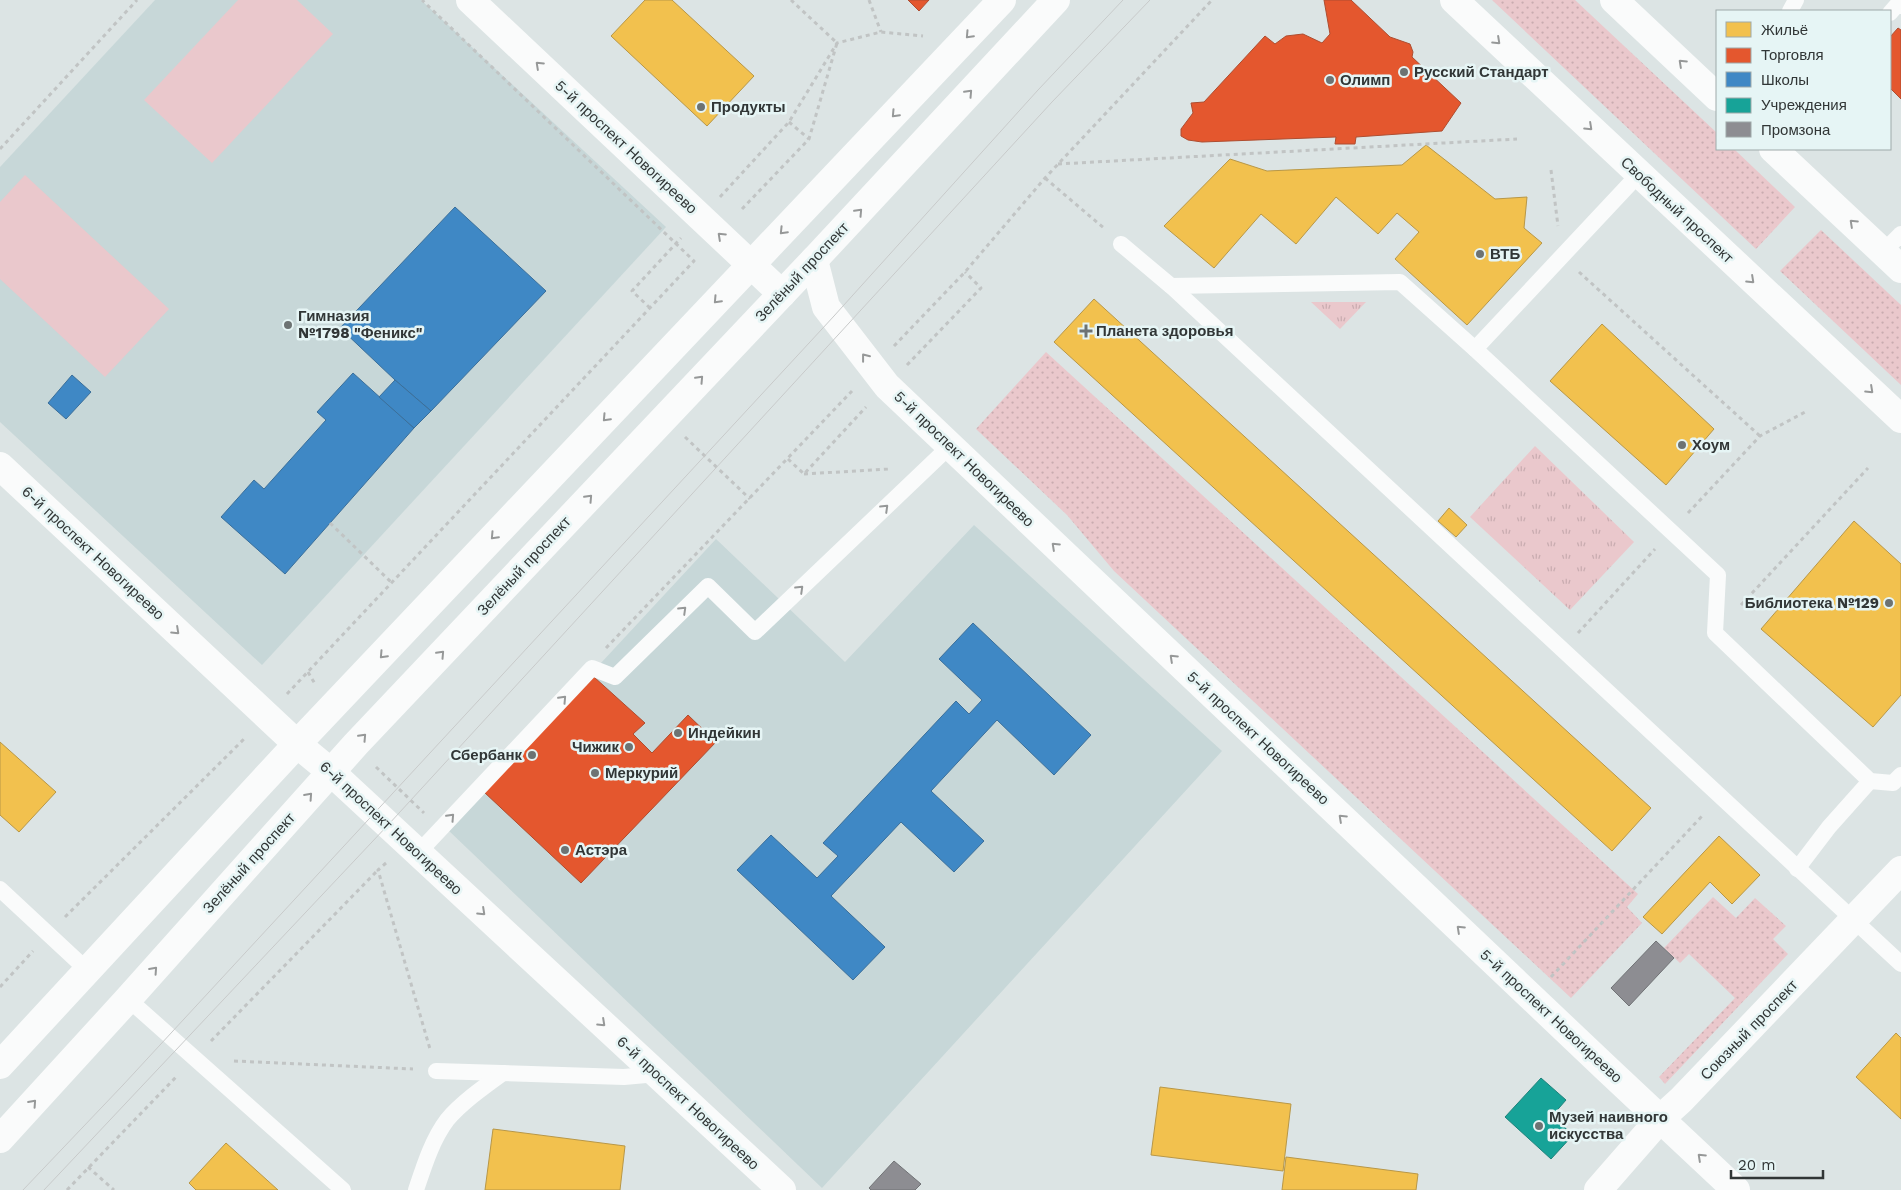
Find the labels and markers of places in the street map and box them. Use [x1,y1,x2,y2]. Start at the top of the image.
place label: Русский Стандарт [1414,63,1549,81]
marker: Русский Стандарт [1398,66,1410,78]
place label: Олимп [1340,71,1390,89]
marker: Олимп [1324,74,1336,86]
place label: Продукты [711,98,786,116]
marker: Продукты [695,101,707,113]
place label: ВТБ [1490,245,1520,263]
marker: ВТБ [1474,248,1486,260]
place label: Гимназия №1798 "Феникс" [298,307,423,342]
marker: Гимназия №1798 "Феникс" [282,319,294,331]
place label: Планета здоровья [1096,322,1234,340]
marker: Планета здоровья [1080,325,1092,337]
place label: Хоум [1692,436,1730,454]
marker: Хоум [1676,439,1688,451]
place label: Библиотека №129 [1745,594,1879,612]
marker: Библиотека №129 [1883,597,1895,609]
place label: Индейкин [688,724,761,742]
marker: Индейкин [672,727,684,739]
place label: Чижик [572,738,619,756]
marker: Чижик [623,741,635,753]
place label: Сбербанк [450,746,522,764]
marker: Сбербанк [526,749,538,761]
place label: Меркурий [605,764,678,782]
marker: Меркурий [589,767,601,779]
place label: Астэра [575,841,628,859]
marker: Астэра [559,844,571,856]
place label: Музей наивного искусства [1549,1108,1668,1143]
marker: Музей наивного искусства [1533,1120,1545,1132]

